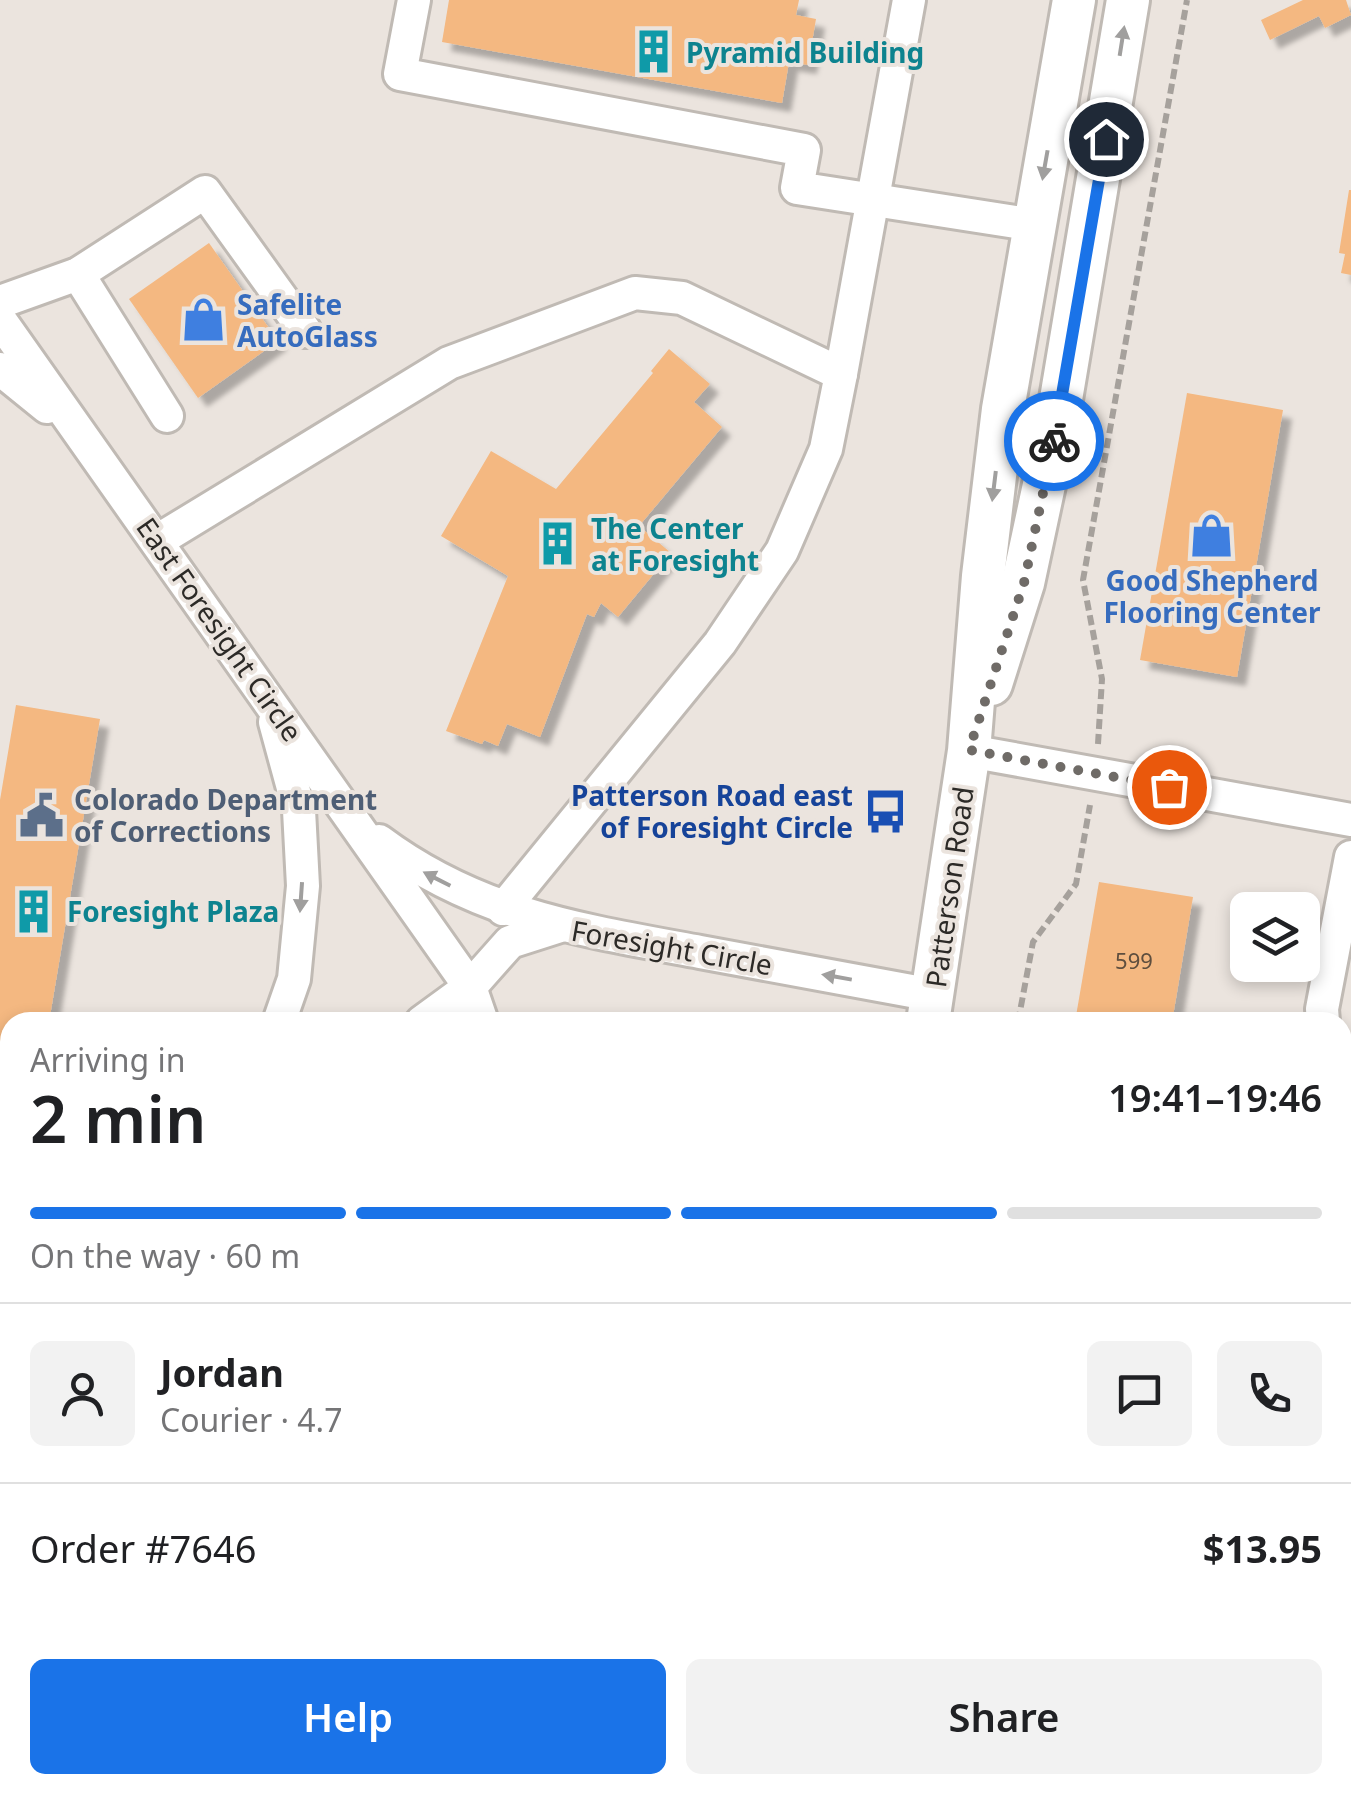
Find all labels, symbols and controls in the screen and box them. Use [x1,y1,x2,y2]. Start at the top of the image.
one-way arrow [1115,25,1131,56]
building icon: Pyramid Building [629,28,677,76]
place label: Pyramid Building [686,33,924,71]
pin [1064,97,1149,182]
icon: home [1079,112,1134,167]
one-way arrow [1037,150,1052,181]
place label: Safelite AutoGlass [237,285,378,355]
shop icon: Safelite AutoGlass [180,296,228,344]
courier [1004,391,1104,491]
icon: bike [1027,414,1082,469]
one-way arrow [985,470,1001,502]
street label: East Foresight Circle [128,509,312,749]
place label: The Center at Foresight [591,509,759,579]
shop icon: Good Shepherd Flooring Center [1188,511,1236,559]
building icon: The Center at Foresight [534,520,582,568]
place label: Good Shepherd Flooring Center [1103,561,1321,631]
pin [1127,745,1212,830]
icon: bag [1142,760,1197,815]
place label: Patterson Road east of Foresight Circle [571,776,853,846]
place label: Colorado Department of Corrections [74,780,377,850]
street label: Patterson Road [916,784,982,990]
bus stop icon: Patterson Road east of Foresight Circle [862,787,910,835]
public building icon: Colorado Department of Corrections [17,791,65,839]
one-way arrow [422,871,451,888]
one-way arrow [293,881,309,913]
building icon: Foresight Plaza [10,887,58,935]
place label: Foresight Plaza [67,892,279,930]
map controls [1230,892,1320,982]
button: layers [1230,892,1320,982]
street label: Foresight Circle [569,911,775,983]
house number: 599 [1115,945,1153,975]
one-way arrow [821,969,852,984]
text: Arriving in [30,1038,185,1081]
text: 19:41–19:46 [1108,1071,1322,1123]
text: 2 min [30,1074,206,1162]
text: On the way · 60 m [30,1234,300,1277]
button: person [30,1341,135,1446]
button: chat [1087,1341,1192,1446]
button: phone [1217,1341,1322,1446]
text: Jordan [160,1346,284,1398]
text: Courier · 4.7 [160,1398,343,1441]
text: Order #7646 [30,1522,256,1574]
text: $13.95 [1203,1522,1322,1574]
button: Help [30,1659,666,1774]
button: Share [686,1659,1322,1774]

